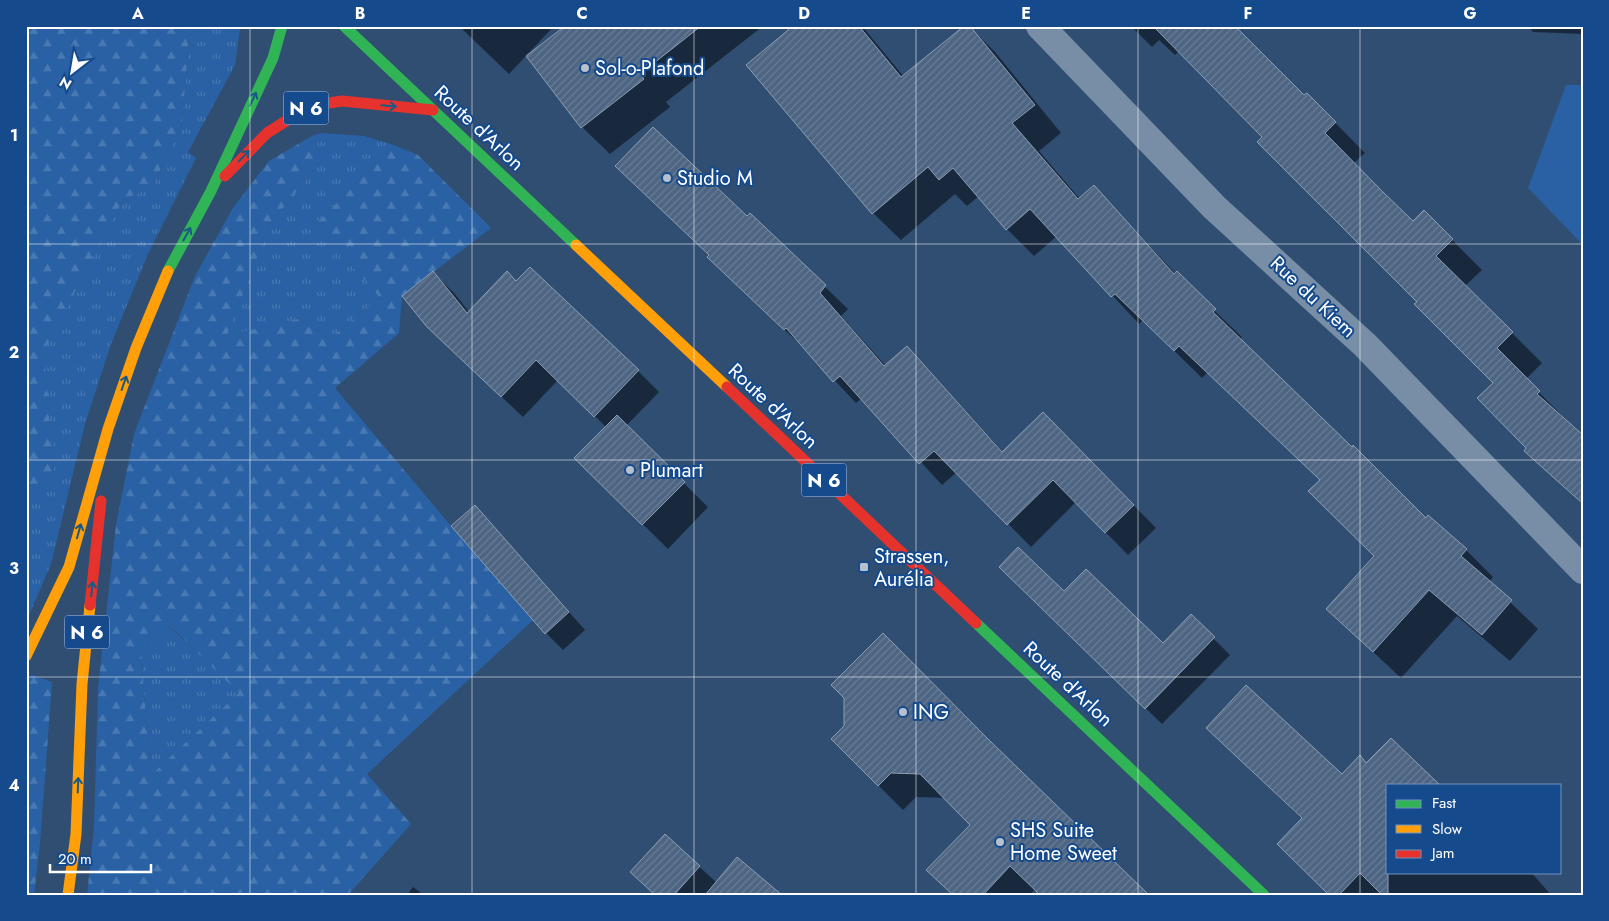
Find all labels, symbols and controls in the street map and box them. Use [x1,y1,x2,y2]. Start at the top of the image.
text: A [131,2,144,25]
text: B [355,2,365,25]
text: C [576,2,588,25]
text: D [798,2,810,25]
text: E [1021,2,1031,25]
text: F [1244,2,1252,25]
text: G [1463,2,1477,25]
north arrow [48,48,98,98]
place label: Sol-o-Plafond [595,54,705,83]
marker: Sol-o-Plafond [579,62,591,74]
text: N [55,72,75,95]
street label: Route d'Arlon [427,79,531,177]
one-way arrow [249,92,259,107]
road number: N 6 [284,92,328,125]
one-way arrow [381,101,397,111]
text: 1 [10,124,18,147]
one-way arrow [238,150,250,162]
place label: Studio M [677,164,753,193]
marker: Studio M [661,172,673,184]
one-way arrow [183,227,192,242]
street label: Rue du Kiem [1264,249,1362,345]
text: 2 [9,341,19,364]
street label: Route d'Arlon [721,357,825,455]
one-way arrow [120,376,129,392]
place label: Plumart [640,456,703,485]
marker: Plumart [624,464,636,476]
road number: N 6 [802,464,846,496]
one-way arrow [74,523,84,539]
place label: Strassen, Aurélia [874,542,949,594]
text: 3 [9,557,19,580]
marker: Strassen, Aurélia [858,561,870,573]
one-way arrow [87,581,97,597]
road number: N 6 [64,616,110,649]
street label: Route d'Arlon [1016,635,1120,733]
place label: ING [913,698,949,727]
marker: ING [897,706,909,718]
text: 4 [8,774,20,797]
one-way arrow [73,778,83,794]
legend [1386,784,1562,874]
text: Fast [1432,792,1456,814]
place label: SHS Suite Home Sweet [1010,816,1117,868]
text: Slow [1432,818,1463,840]
marker: SHS Suite Home Sweet [994,836,1006,848]
scale bar [50,841,151,873]
text: Jam [1430,842,1455,864]
text: 20 m [58,848,92,870]

